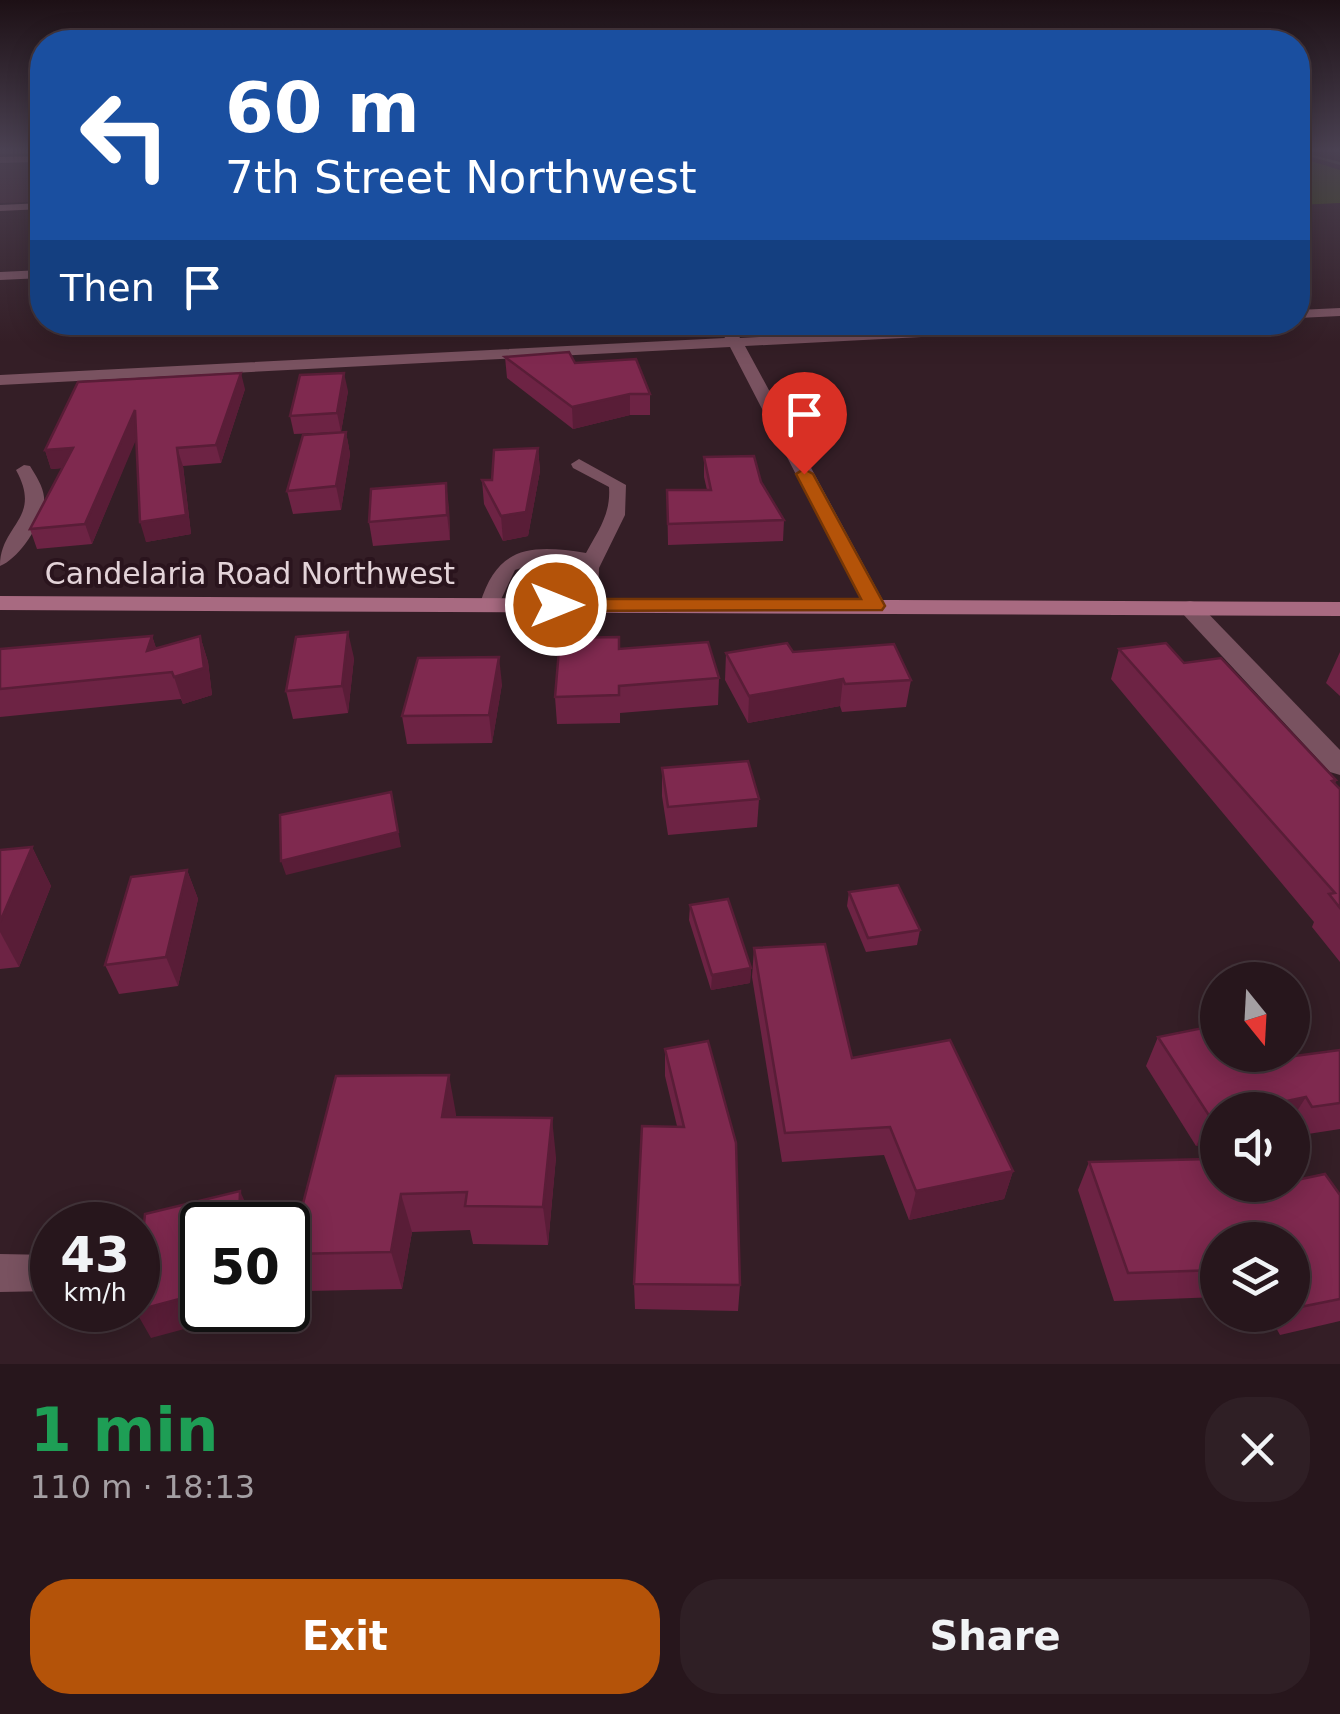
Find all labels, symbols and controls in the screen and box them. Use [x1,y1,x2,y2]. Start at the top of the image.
text: 60 m [225,67,420,149]
icon: left [60,70,190,200]
text: 7th Street Northwest [225,151,697,204]
icon: arrive [175,260,230,315]
text: Then [60,266,155,310]
pin [762,372,847,475]
icon: arrive [777,387,832,442]
position arrow [504,553,608,657]
street label: Candelaria Road Northwest [45,556,455,591]
north arrow [1200,962,1310,1072]
map controls [1200,962,1310,1332]
button: sound [1200,1092,1310,1202]
speed limit sign: 50 [180,1202,310,1332]
button: layers [1200,1222,1310,1332]
text: 43 [60,1226,130,1284]
text: km/h [63,1278,127,1307]
text: 1 min [30,1395,218,1465]
button: close [1205,1397,1310,1502]
text: 110 m · 18:13 [30,1468,255,1506]
button: Exit [30,1579,660,1694]
button: Share [680,1579,1310,1694]

